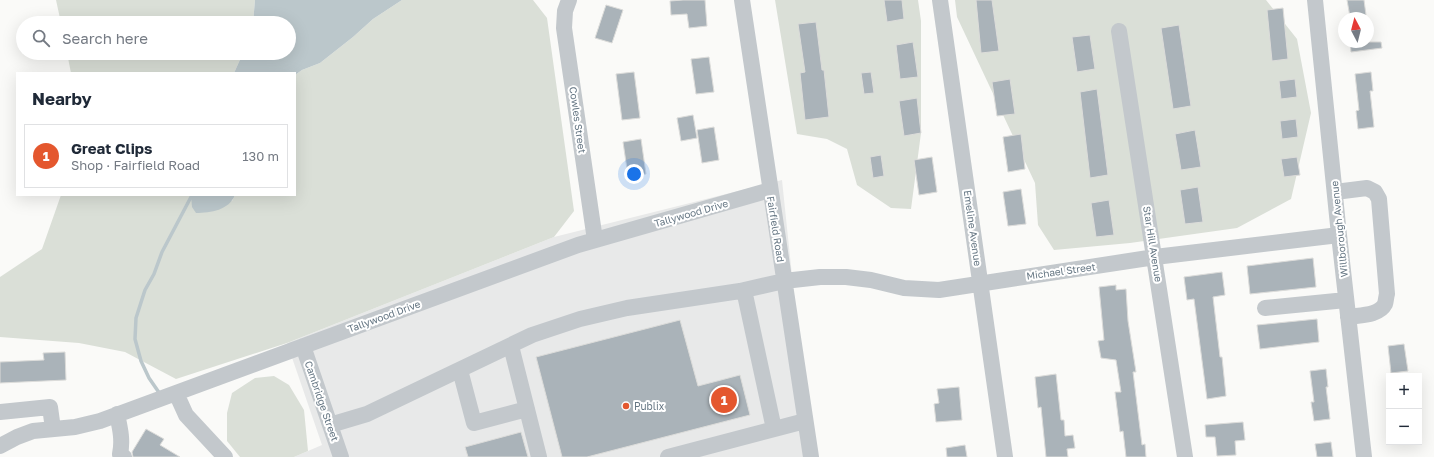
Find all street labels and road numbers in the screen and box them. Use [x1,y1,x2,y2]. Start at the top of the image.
street label: Cowles Street [567,86,589,154]
street label: Willborough Avenue [1328,180,1350,278]
street label: Emeline Avenue [962,189,984,267]
street label: Fairfield Road [765,195,787,263]
street label: Tallywood Drive [653,197,730,229]
street label: Star Hill Avenue [1141,205,1165,283]
street label: Michael Street [1026,260,1096,282]
street label: Tallywood Drive [346,297,422,335]
street label: Cambridge Street [303,359,341,443]

